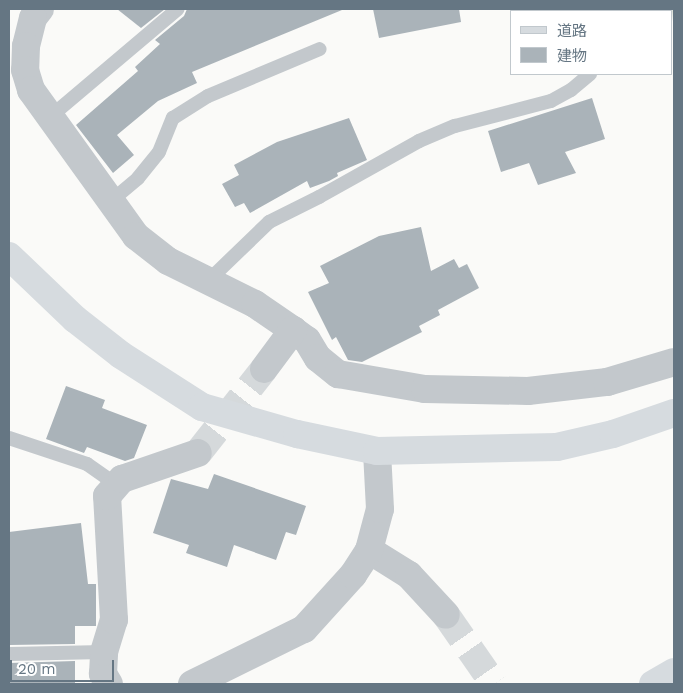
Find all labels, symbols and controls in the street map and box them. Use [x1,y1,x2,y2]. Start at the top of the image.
legend [510,10,673,75]
text: 道路 [557,22,587,40]
text: 建物 [557,47,587,65]
scale bar [12,650,116,682]
text: 20 m [18,660,56,678]

